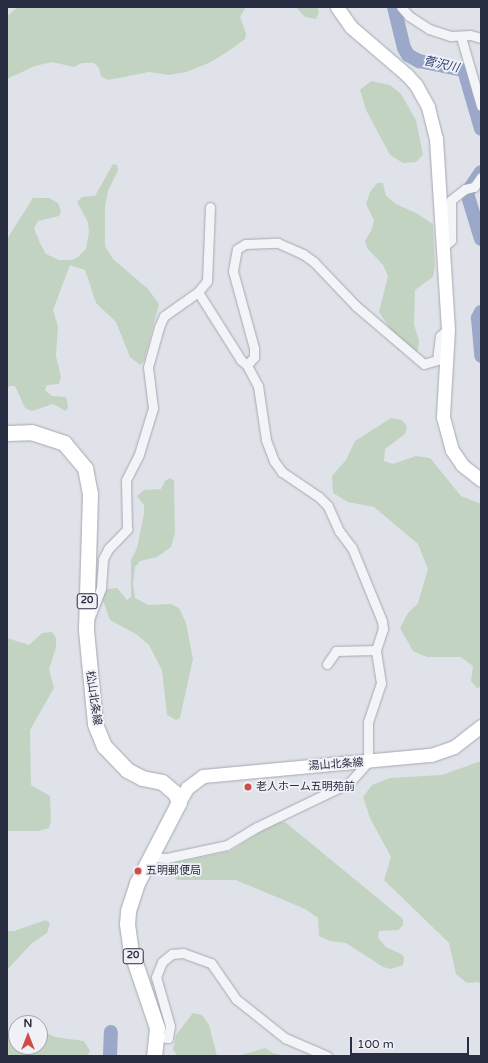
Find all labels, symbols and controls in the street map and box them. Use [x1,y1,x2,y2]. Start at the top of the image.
water label: 菅沢川 [422,54,460,76]
road number: 20 [76,593,98,609]
street label: 松山北条線 [83,670,103,726]
street label: 湯山北条線 [308,756,364,774]
place label: 老人ホーム五明苑前 [256,780,355,794]
marker: 老人ホーム五明苑前 [243,782,253,792]
place label: 五明郵便局 [146,864,201,878]
marker: 五明郵便局 [133,866,143,876]
road number: 20 [122,948,144,964]
north arrow [8,1015,48,1055]
text: N [24,1017,32,1030]
scale bar [352,1029,471,1055]
text: 100 m [357,1037,394,1051]

